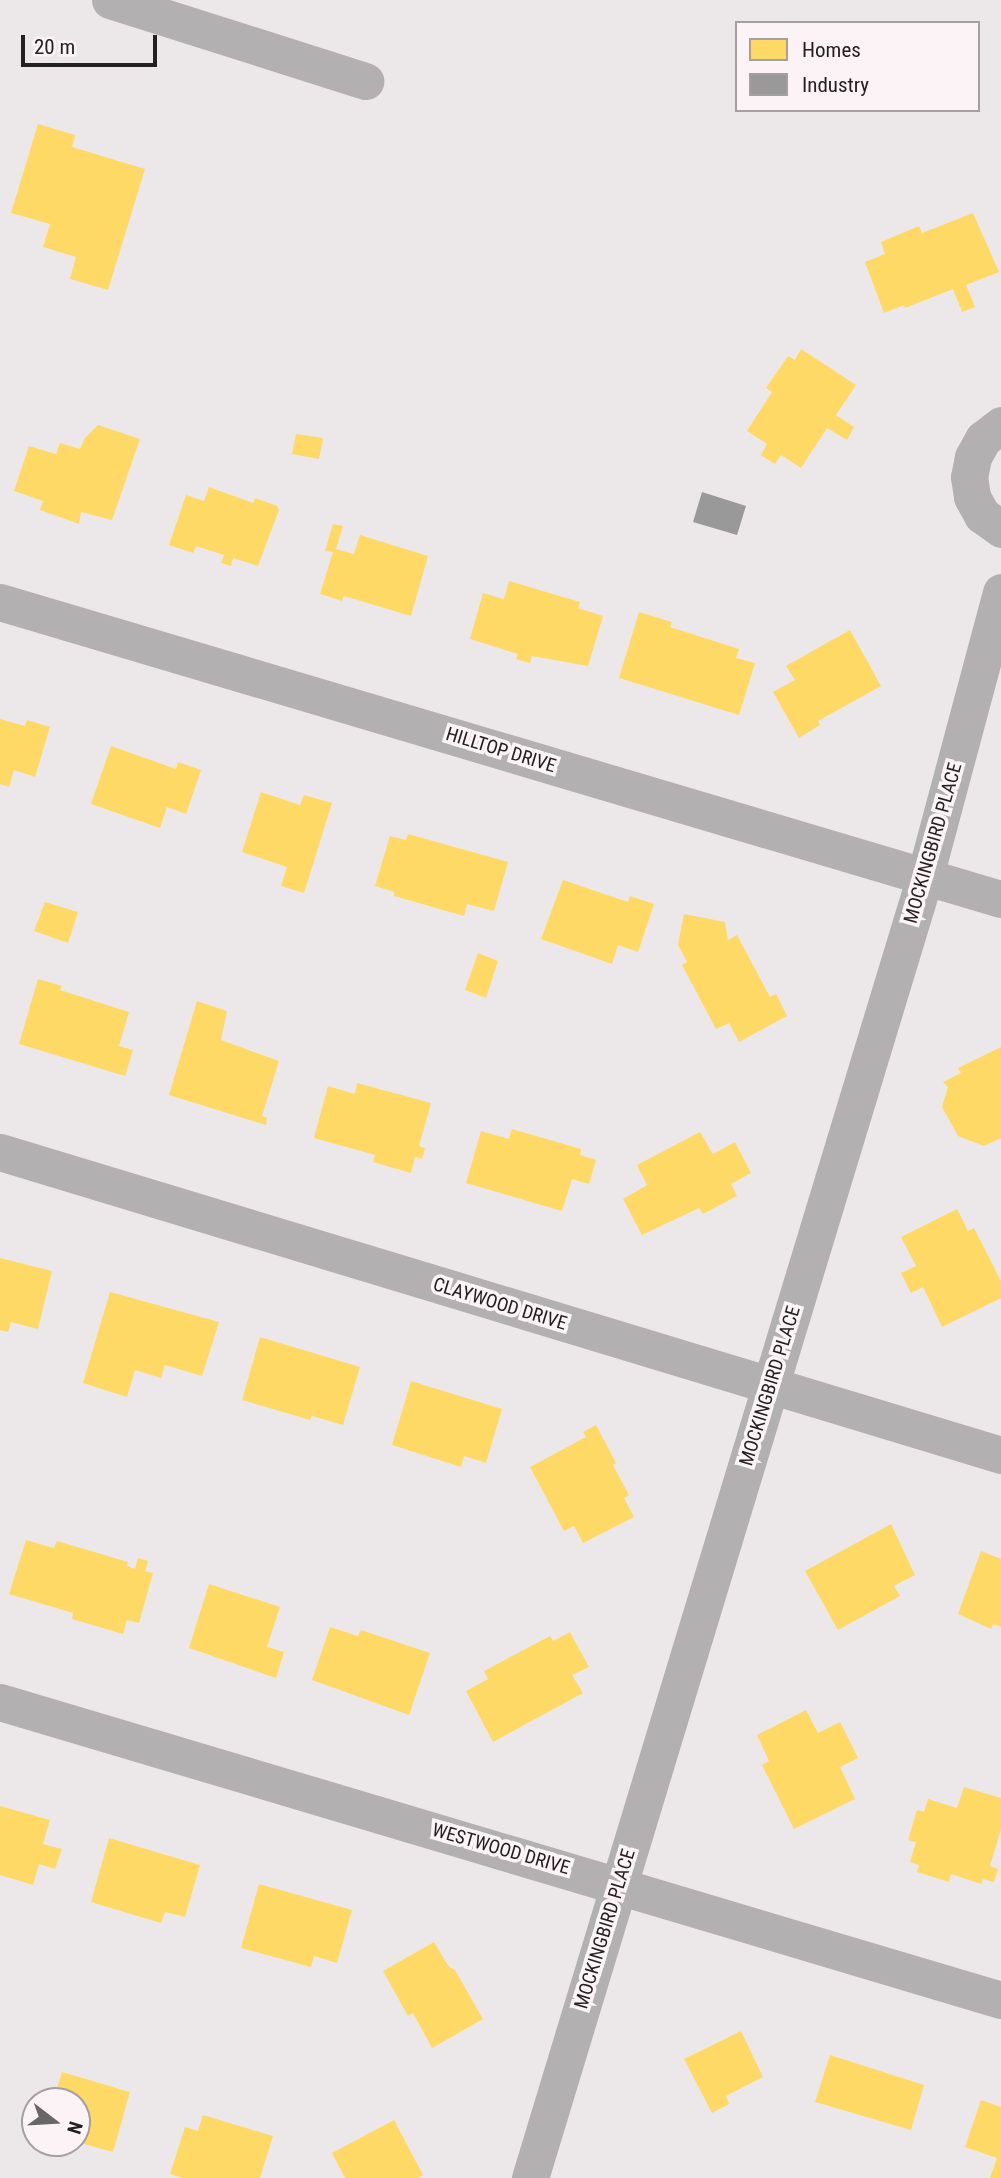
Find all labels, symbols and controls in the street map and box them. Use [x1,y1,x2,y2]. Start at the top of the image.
scale bar [24,21,161,65]
legend [735,21,980,112]
text: 20 m [34,35,75,59]
text: Homes [802,38,861,62]
text: Industry [802,73,869,97]
street label: HILLTOP DRIVE [443,722,559,778]
street label: MOCKINGBIRD PLACE [899,760,967,926]
street label: CLAYWOOD DRIVE [430,1273,570,1335]
street label: MOCKINGBIRD PLACE [735,1303,805,1469]
street label: WESTWOOD DRIVE [430,1818,572,1880]
street label: MOCKINGBIRD PLACE [570,1846,640,2012]
north arrow [21,2087,91,2157]
text: N [62,2119,87,2137]

